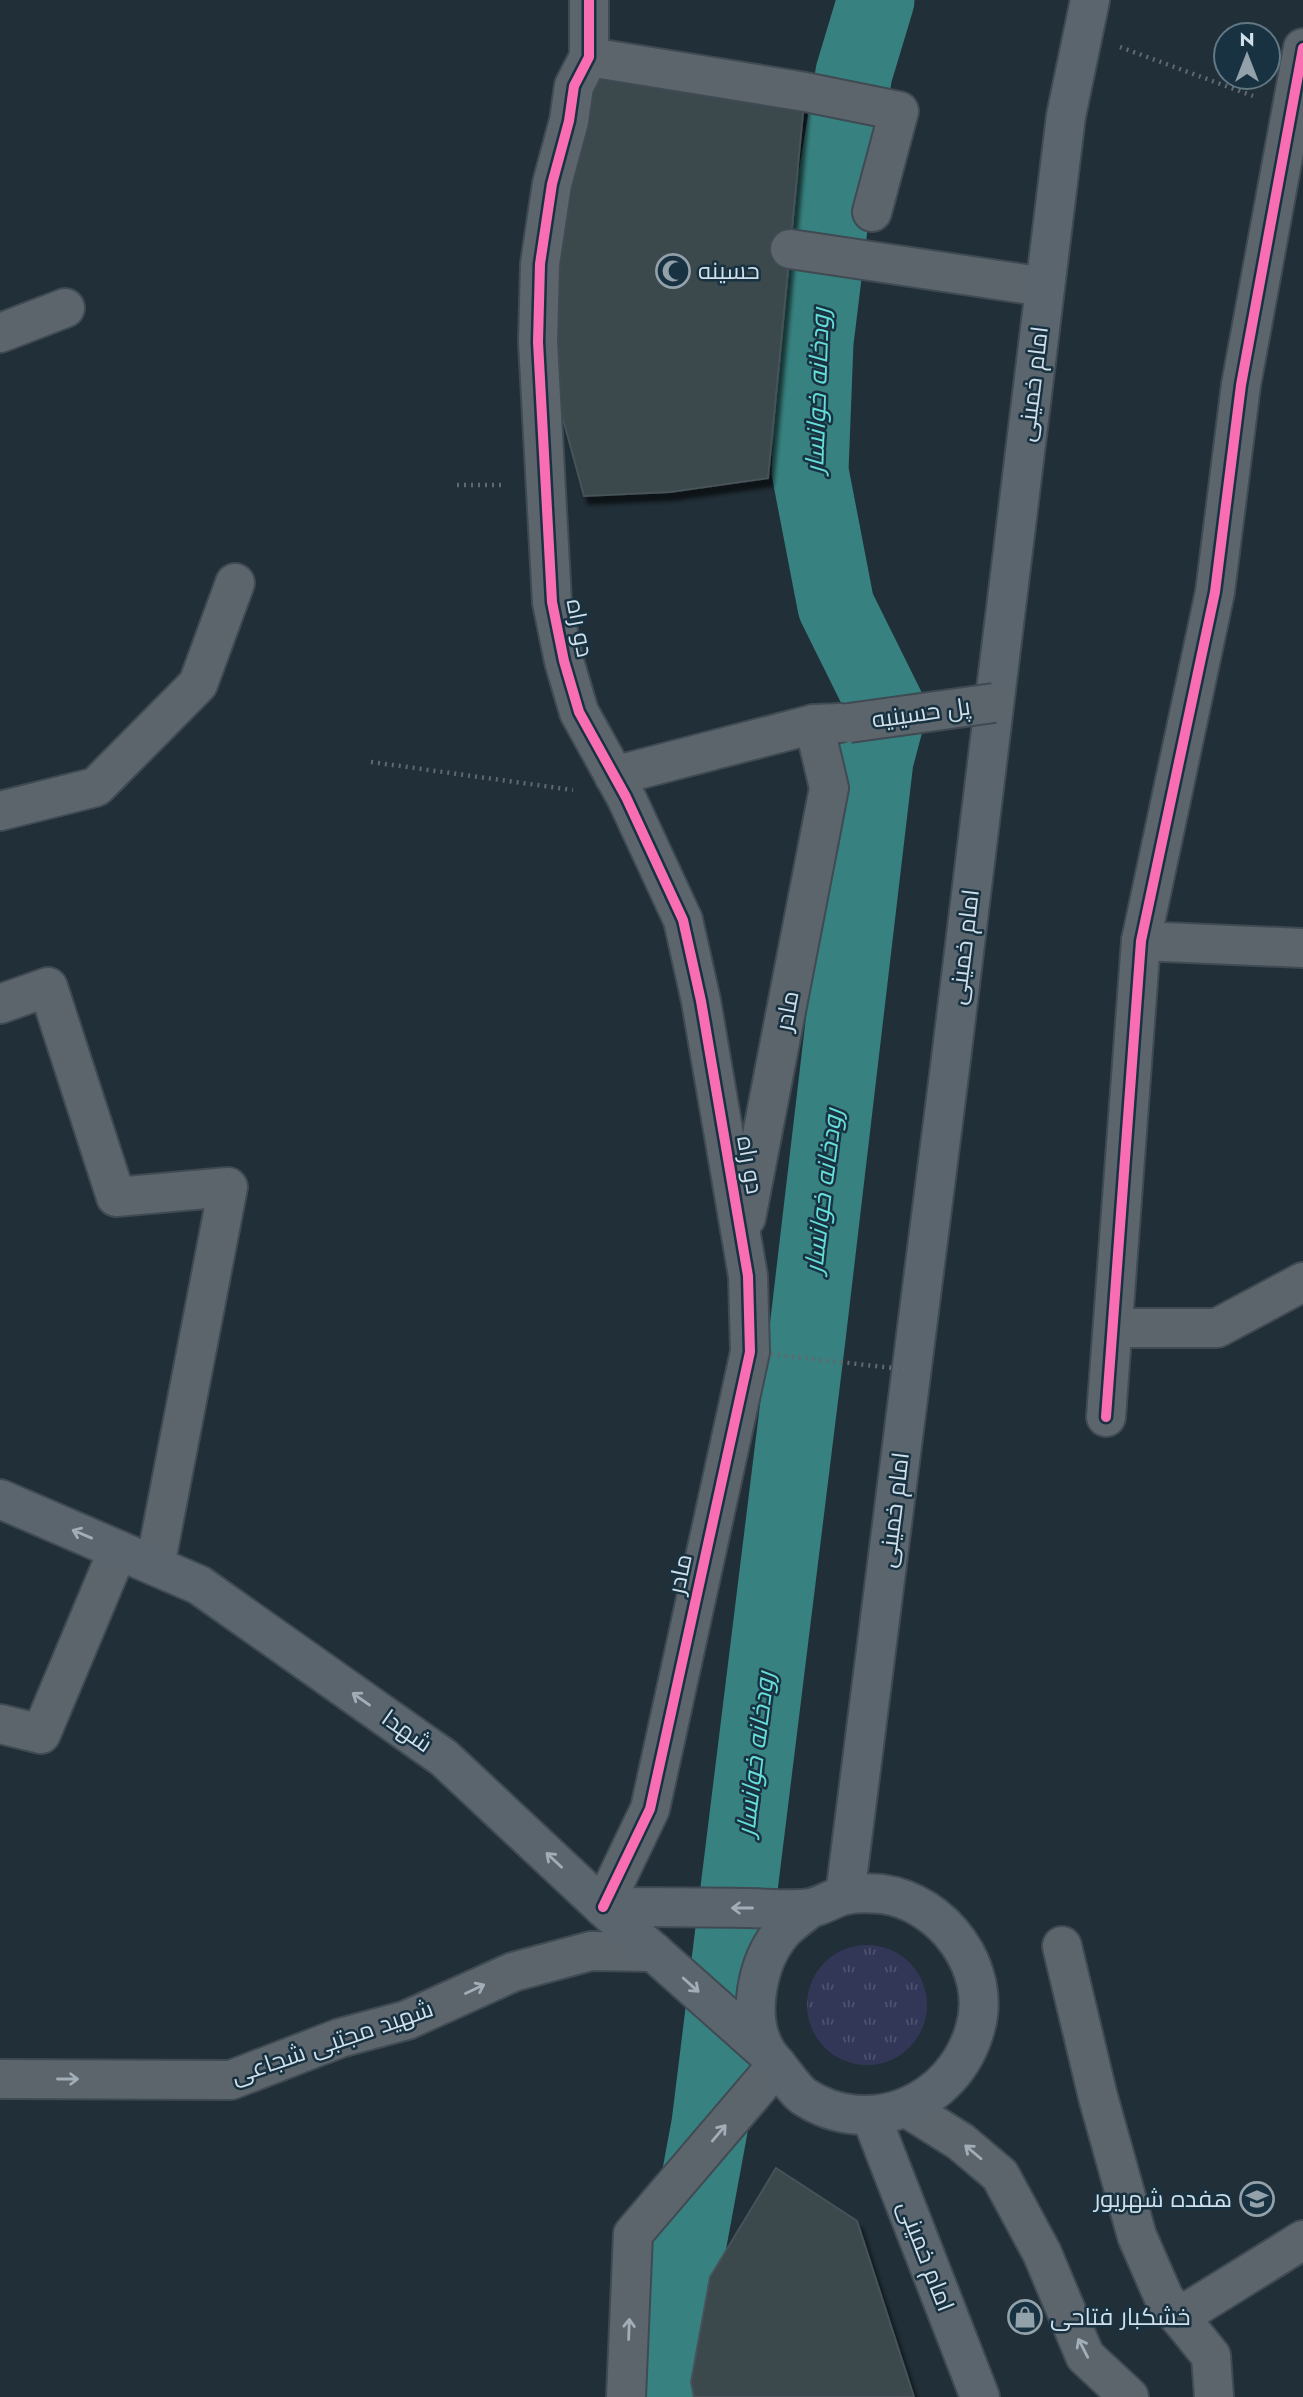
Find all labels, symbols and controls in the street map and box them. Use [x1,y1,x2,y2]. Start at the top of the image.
north arrow [1212,21,1282,91]
text: N [1239,26,1255,53]
mosque icon: حسینه [654,252,692,290]
place label: حسینه [698,253,760,288]
water label: رودخانه خوانسار [795,305,839,477]
street label: امام خمینی [1008,324,1057,444]
street label: دو راه [558,596,603,660]
street label: پل حسینیه [869,688,973,737]
street label: امام خمینی [939,887,988,1007]
street label: مادر [765,988,808,1036]
water label: رودخانه خوانسار [794,1104,852,1279]
street label: دو راه [728,1133,773,1197]
street label: امام خمینی [869,1450,918,1570]
one-way arrow [72,1527,93,1540]
street label: مادر [658,1550,701,1599]
water label: رودخانه خوانسار [726,1667,784,1842]
one-way arrow [352,1692,371,1706]
street label: شهدا [375,1700,440,1761]
one-way arrow [545,1852,563,1868]
one-way arrow [731,1901,754,1915]
one-way arrow [682,1977,700,1993]
one-way arrow [464,1982,485,1995]
street label: شهید مجتبی شجاعی [226,1990,438,2093]
one-way arrow [56,2072,79,2086]
one-way arrow [711,2124,727,2142]
one-way arrow [964,2144,982,2160]
school or university icon: هفده شهریور [1238,2180,1276,2218]
place label: هفده شهریور [1092,2181,1232,2216]
street label: امام خمینی [889,2195,964,2316]
shop icon: خشکبار فتاحی [1006,2298,1044,2336]
place label: خشکبار فتاحی [1050,2299,1191,2334]
one-way arrow [622,2318,635,2341]
one-way arrow [1075,2338,1089,2359]

